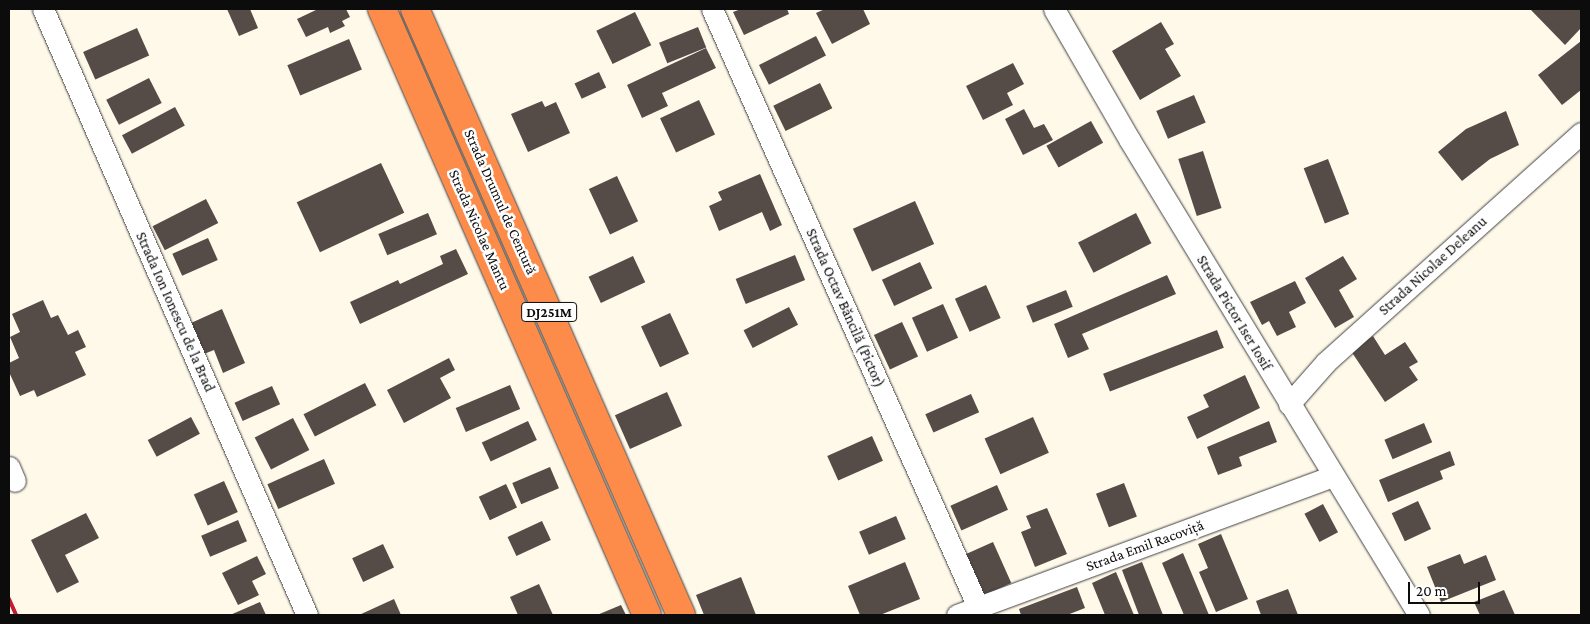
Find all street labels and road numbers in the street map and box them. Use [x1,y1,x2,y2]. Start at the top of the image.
street label: Strada Drumul de Centură [460,126,540,278]
street label: Strada Nicolae Mantu [444,167,514,293]
street label: Strada Nicolae Deleanu [1375,213,1491,319]
street label: Strada Octav Băncilă (Pictor) [802,226,888,390]
street label: Strada Ion Ionescu de la Brad [132,229,218,395]
street label: Strada Pictor Iser Iosif [1193,252,1275,374]
road number: DJ251M [520,300,578,324]
street label: Strada Emil Racoviță [1084,516,1206,576]

